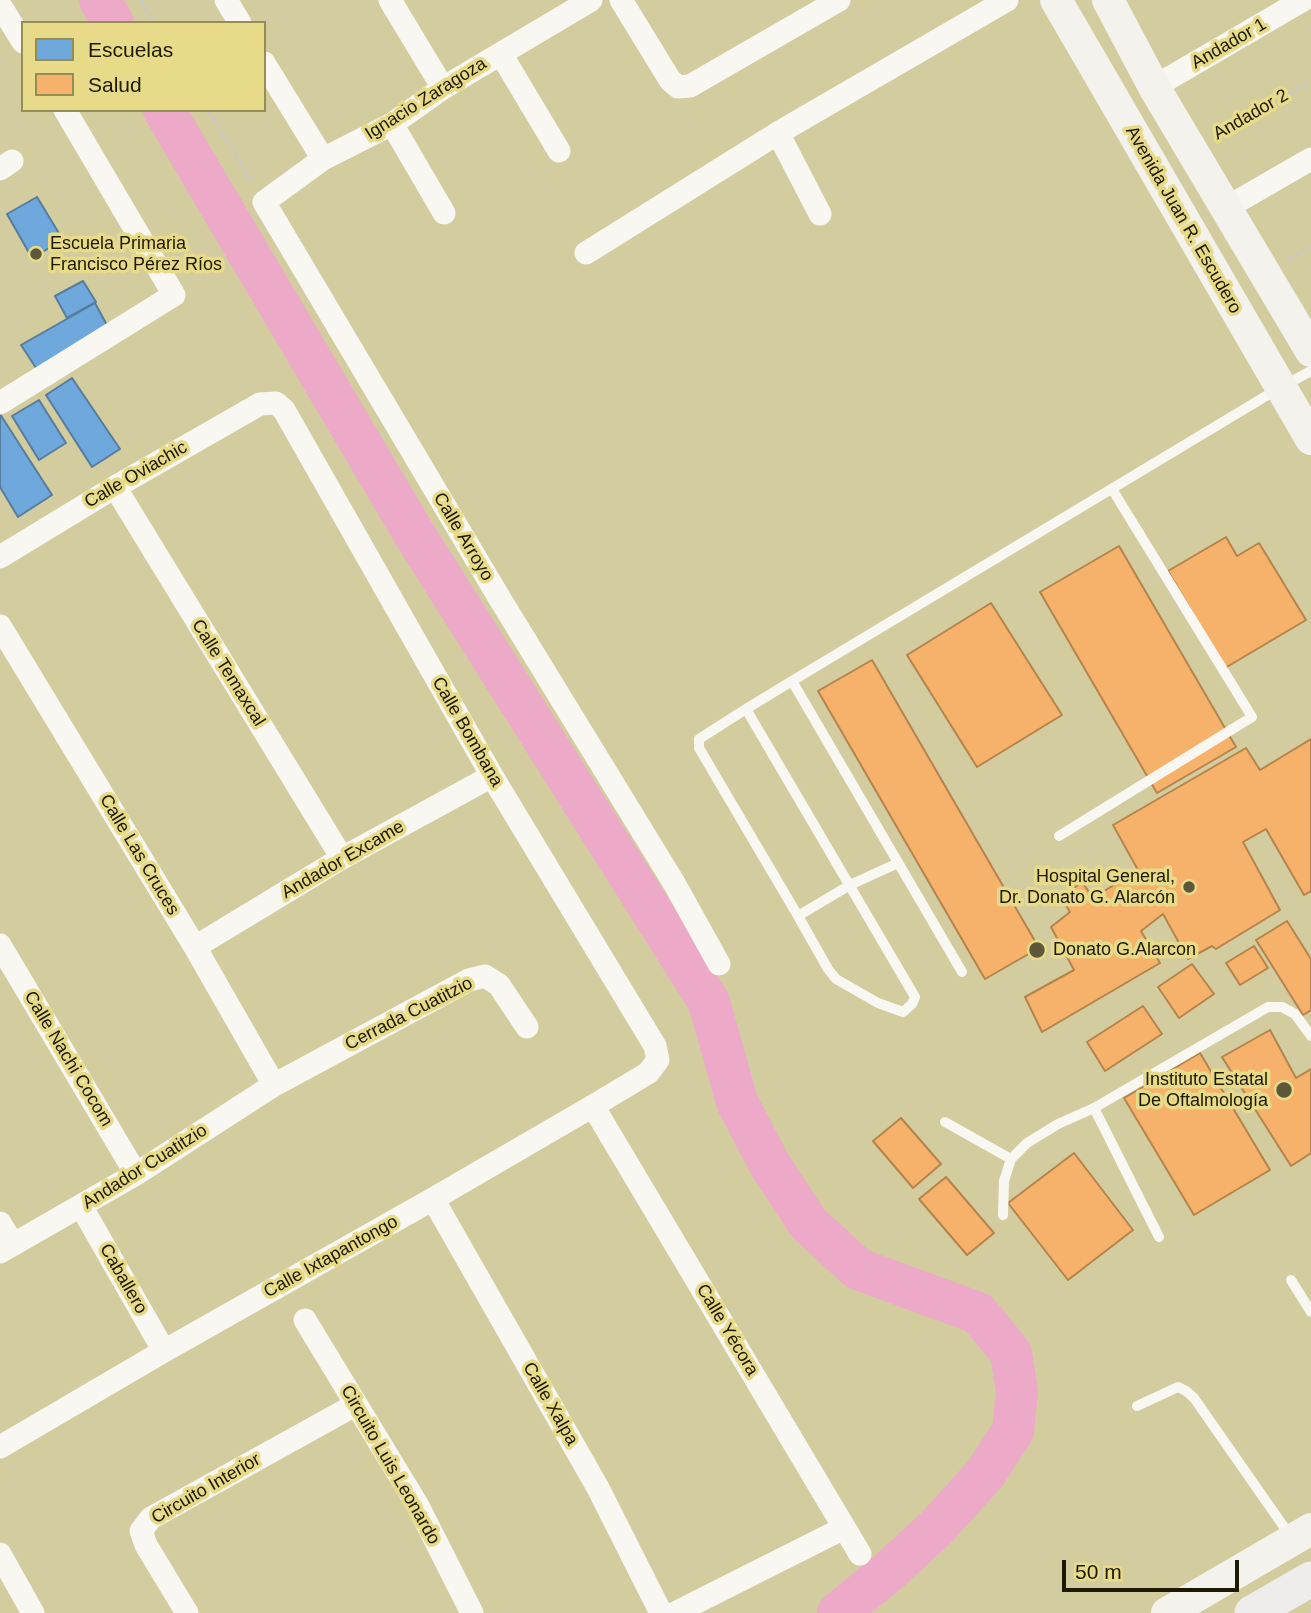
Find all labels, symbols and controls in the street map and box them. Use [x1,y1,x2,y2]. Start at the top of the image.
street label: Andador 1 [1188,14,1270,74]
legend [21,21,266,112]
text: Escuelas [88,38,173,61]
street label: Ignacio Zaragoza [361,53,491,145]
text: Salud [88,73,142,96]
street label: Andador 2 [1210,85,1292,145]
street label: Avenida Juan R. Escudero [1120,122,1246,318]
place label: Escuela Primaria Francisco Pérez Ríos [50,233,222,276]
marker: Escuela Primaria Francisco Pérez Ríos [28,246,44,262]
street label: Calle Oviachic [81,437,191,513]
street label: Calle Arroyo [428,489,498,585]
street label: Calle Temaxcal [187,616,269,730]
street label: Calle Bombana [427,673,507,791]
street label: Calle Las Cruces [94,791,184,919]
street label: Andador Excame [278,816,408,904]
place label: Hospital General, Dr. Donato G. Alarcón [999,866,1175,908]
marker: Hospital General, Dr. Donato G. Alarcón [1181,879,1197,895]
place label: Donato G.Alarcon [1053,939,1196,961]
marker: Donato G.Alarcon [1027,940,1047,960]
street label: Cerrada Cuatitzio [342,973,476,1055]
street label: Calle Nachi Cocom [19,987,117,1131]
place label: Instituto Estatal De Oftalmología [1138,1069,1268,1112]
marker: Instituto Estatal De Oftalmología [1274,1080,1294,1100]
street label: Andador Cuatitzio [79,1120,211,1214]
street label: Calle Ixtapantongo [260,1211,402,1303]
street label: Caballero [94,1240,152,1318]
street label: Calle Yécora [691,1280,763,1380]
street label: Calle Xalpa [518,1359,582,1449]
street label: Circuito Luis Leonardo [336,1382,444,1548]
street label: Circuito Interior [148,1449,264,1529]
scale bar [1066,1546,1243,1590]
text: 50 m [1075,1560,1122,1583]

